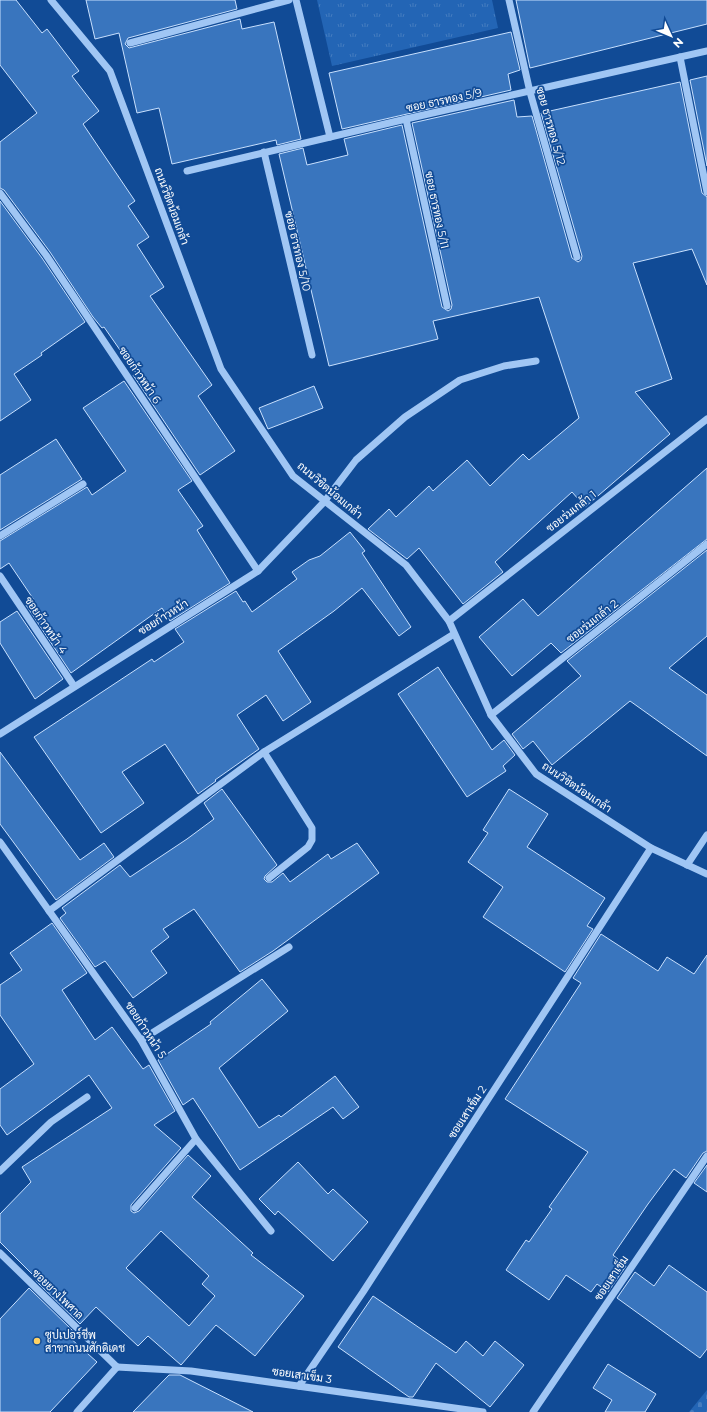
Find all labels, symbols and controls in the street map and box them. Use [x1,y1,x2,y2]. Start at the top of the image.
north arrow [651,16,691,56]
text: N [670,35,686,51]
street label: ซอย ธารทอง 5/9 [405,85,484,115]
street label: ซอย ธารทอง 5/12 [533,85,569,167]
street label: ถนนวิชิตน้อมเกล้า [152,166,192,246]
street label: ซอย ธารทอง 5/11 [422,170,452,250]
street label: ซอย ธารทอง 5/10 [282,209,314,293]
street label: ซอยก้าวหน้า 6 [116,344,164,406]
street label: ถนนวิชิตน้อมเกล้า [294,459,366,521]
street label: ซอยร่มเกล้า 1 [543,487,599,535]
street label: ซอยก้าวหน้า 4 [22,594,71,657]
street label: ซอยก้าวหน้า [135,596,191,638]
street label: ซอยร่มเกล้า 2 [563,596,621,646]
street label: ถนนวิชิตน้อมเกล้า [539,759,615,815]
street label: ซอยก้าวหน้า 5 [122,999,170,1061]
street label: ซอยเสาเข็ม 2 [443,1082,489,1141]
street label: ซอยเสาเข็ม [589,1252,631,1303]
street label: ซอยยางไพศาล [29,1265,88,1322]
place label: ซูปเปอร์ชีพ สาขาถนนศักดิเดช [45,1327,125,1355]
marker: ซูปเปอร์ชีพ สาขาถนนศักดิเดช [32,1336,42,1346]
street label: ซอยเสาเข็ม 3 [271,1362,333,1386]

